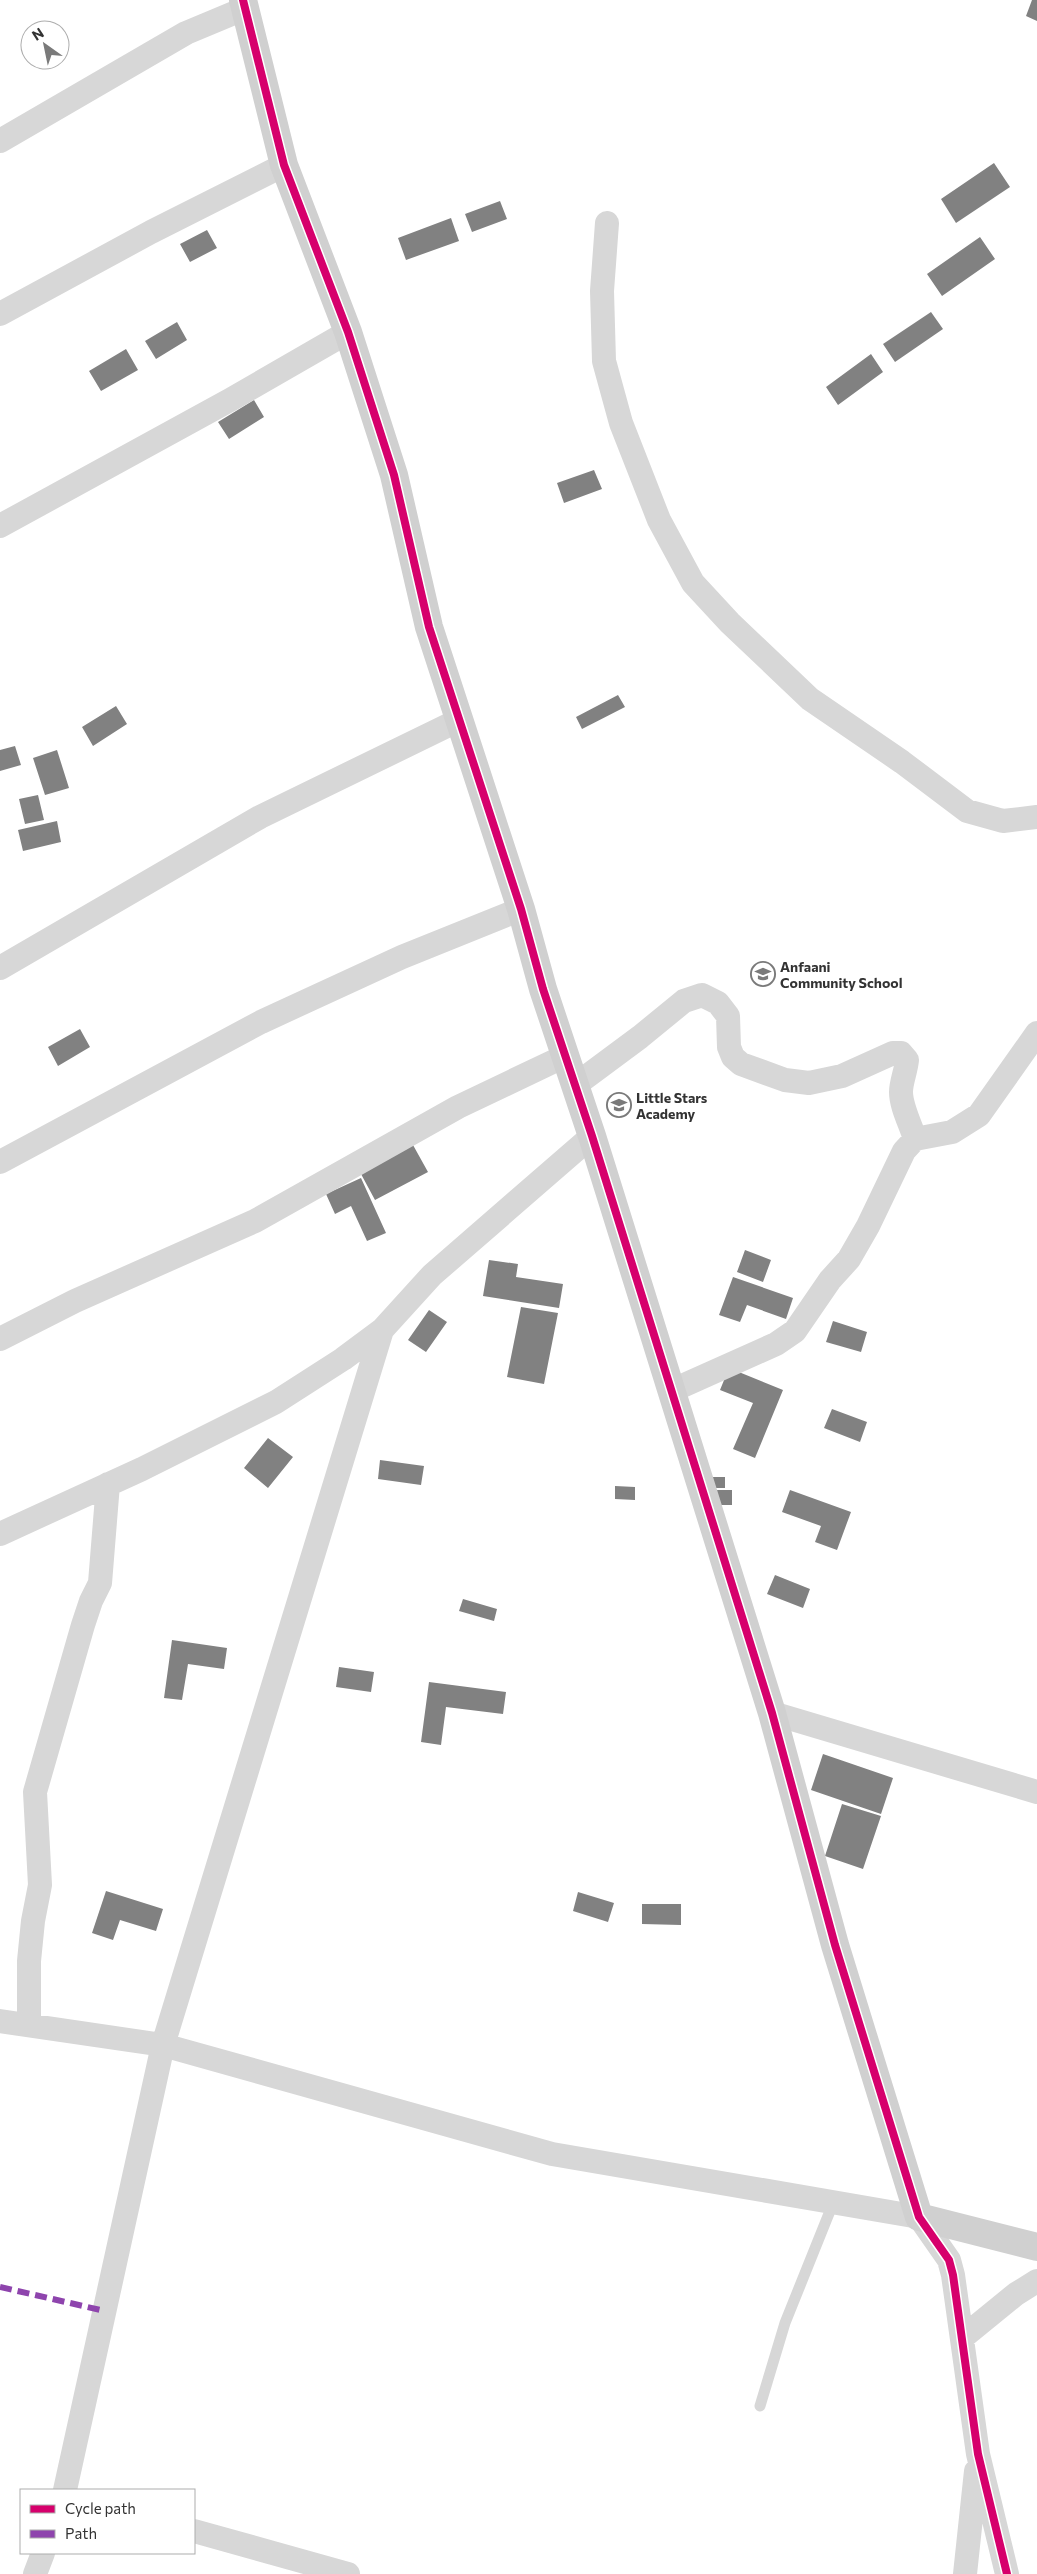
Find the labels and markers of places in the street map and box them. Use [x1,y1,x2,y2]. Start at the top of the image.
place label: Anfaani Community School [780,958,902,991]
school or university icon: Anfaani Community School [750,961,776,987]
place label: Little Stars Academy [636,1089,708,1122]
school or university icon: Little Stars Academy [606,1092,632,1118]

